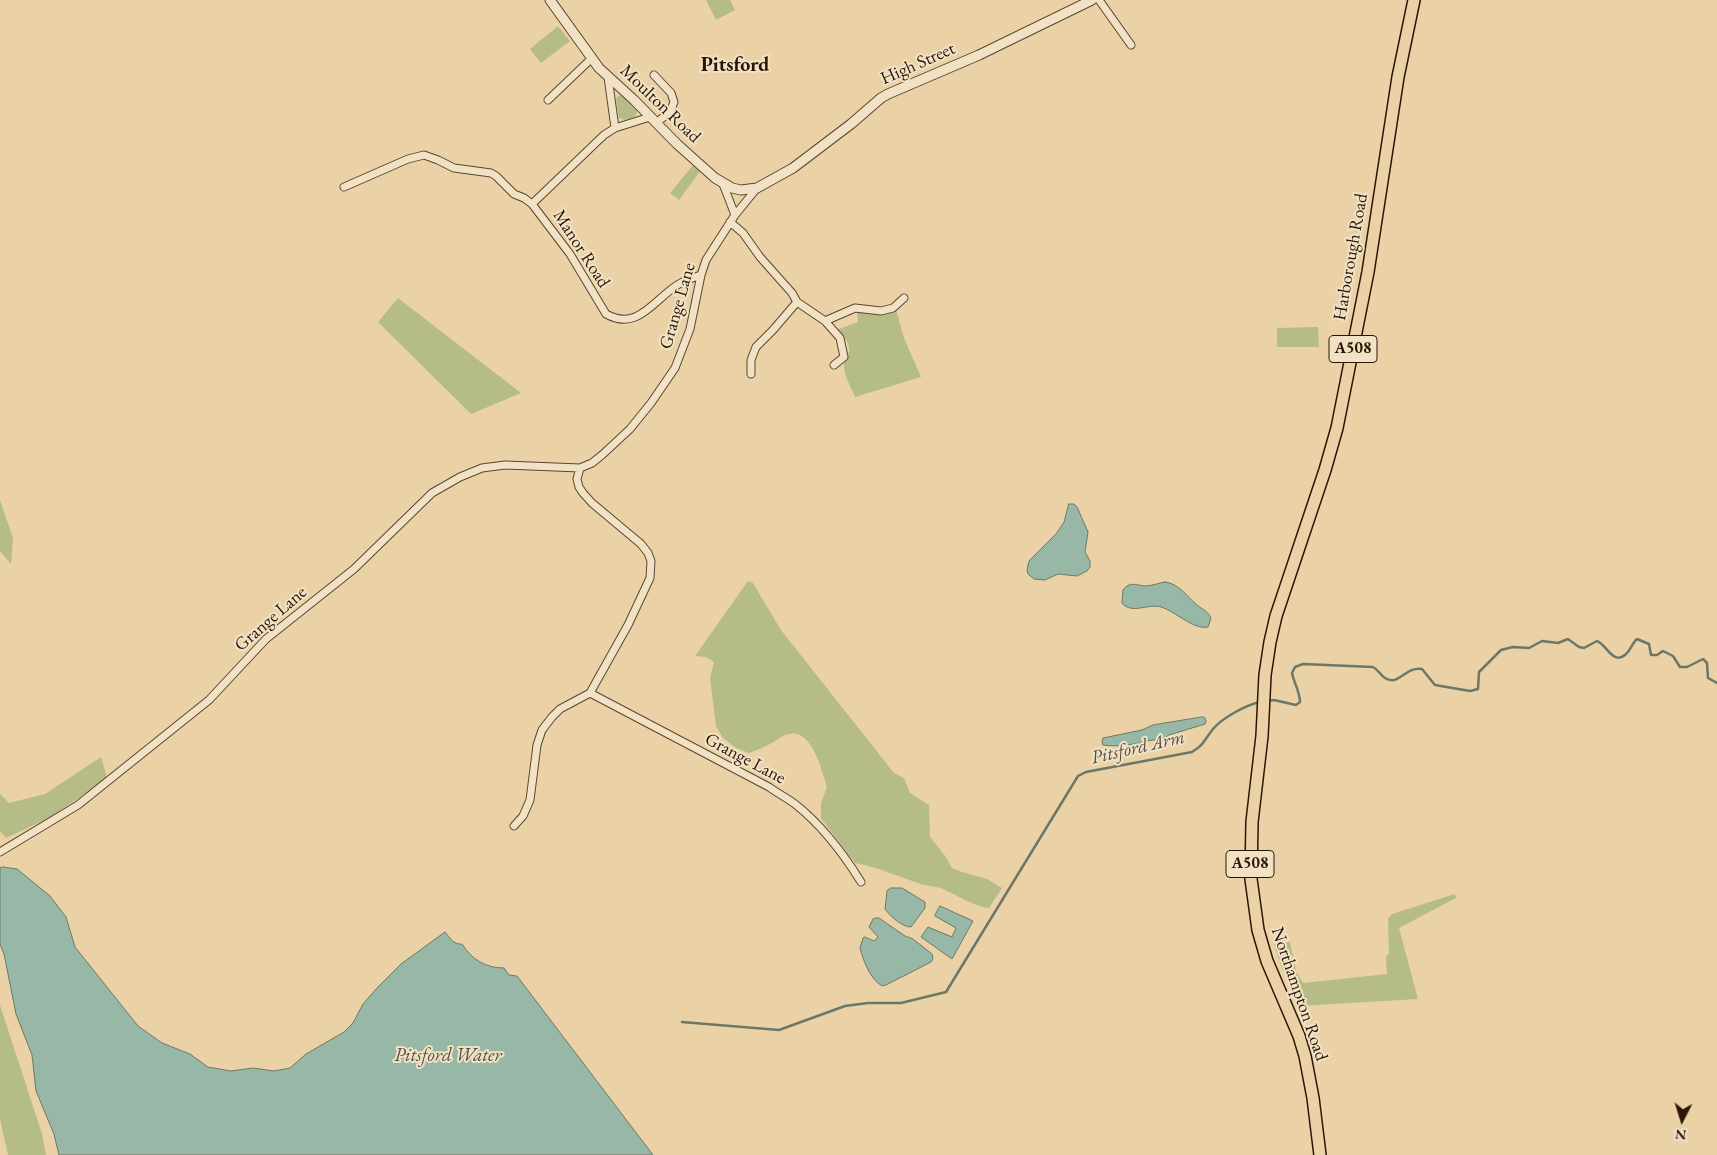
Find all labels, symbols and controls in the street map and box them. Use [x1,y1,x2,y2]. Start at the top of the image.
street label: High Street [877,38,959,90]
district label: Pitsford [701,54,769,78]
street label: Moulton Road [615,60,705,148]
street label: Harborough Road [1329,192,1373,322]
street label: Manor Road [548,206,614,292]
street label: Grange Lane [655,260,701,352]
road number: A508 [1329,336,1377,362]
street label: Grange Lane [231,582,311,656]
water label: Pitsford Arm [1089,726,1187,770]
street label: Grange Lane [701,729,789,789]
road number: A508 [1226,851,1274,878]
street label: Northampton Road [1266,924,1332,1064]
water label: Pitsford Water [394,1045,502,1067]
north arrow [1657,1095,1707,1145]
text: N [1674,1125,1687,1144]

